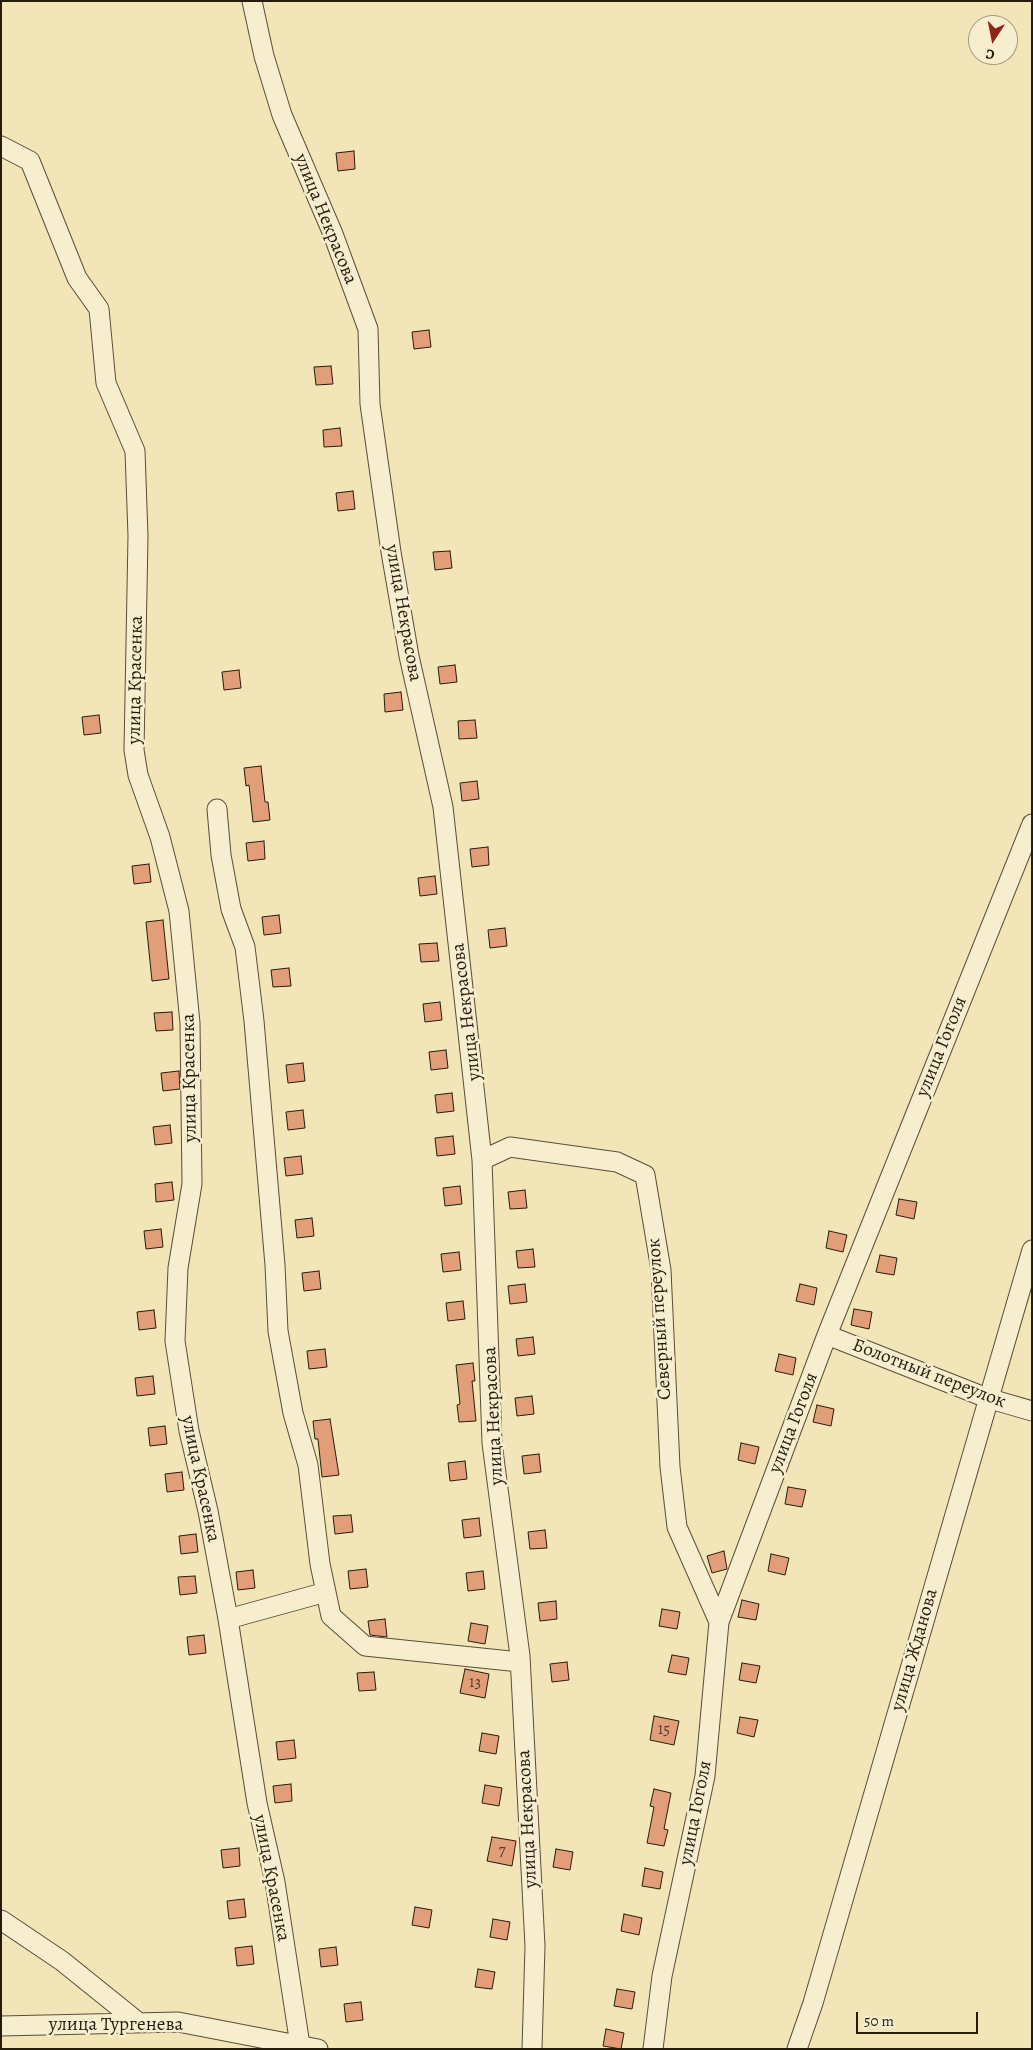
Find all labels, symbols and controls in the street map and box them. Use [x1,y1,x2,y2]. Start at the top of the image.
north arrow [968,15,1018,65]
text: С [984,44,996,64]
street label: улица Некрасова [288,150,362,288]
street label: улица Некрасова [380,543,426,683]
street label: улица Красенка [123,615,149,745]
street label: улица Некрасова [447,942,487,1082]
street label: улица Гоголя [912,994,972,1100]
street label: улица Красенка [177,1013,203,1143]
street label: Северный переулок [643,1237,677,1401]
street label: Болотный переулок [849,1334,1009,1414]
street label: улица Некрасова [479,1346,509,1486]
street label: улица Гоголя [764,1369,824,1477]
street label: улица Красенка [175,1414,225,1544]
street label: улица Жданова [887,1586,943,1714]
house number: 13 [469,1673,481,1693]
house number: 15 [658,1720,670,1740]
street label: улица Некрасова [513,1749,543,1889]
street label: улица Гоголя [675,1759,717,1867]
street label: улица Красенка [248,1813,294,1943]
house number: 7 [499,1841,505,1861]
scale bar [858,2002,980,2034]
text: 50 m [864,2011,894,2031]
street label: улица Тургенева [49,2014,183,2036]

